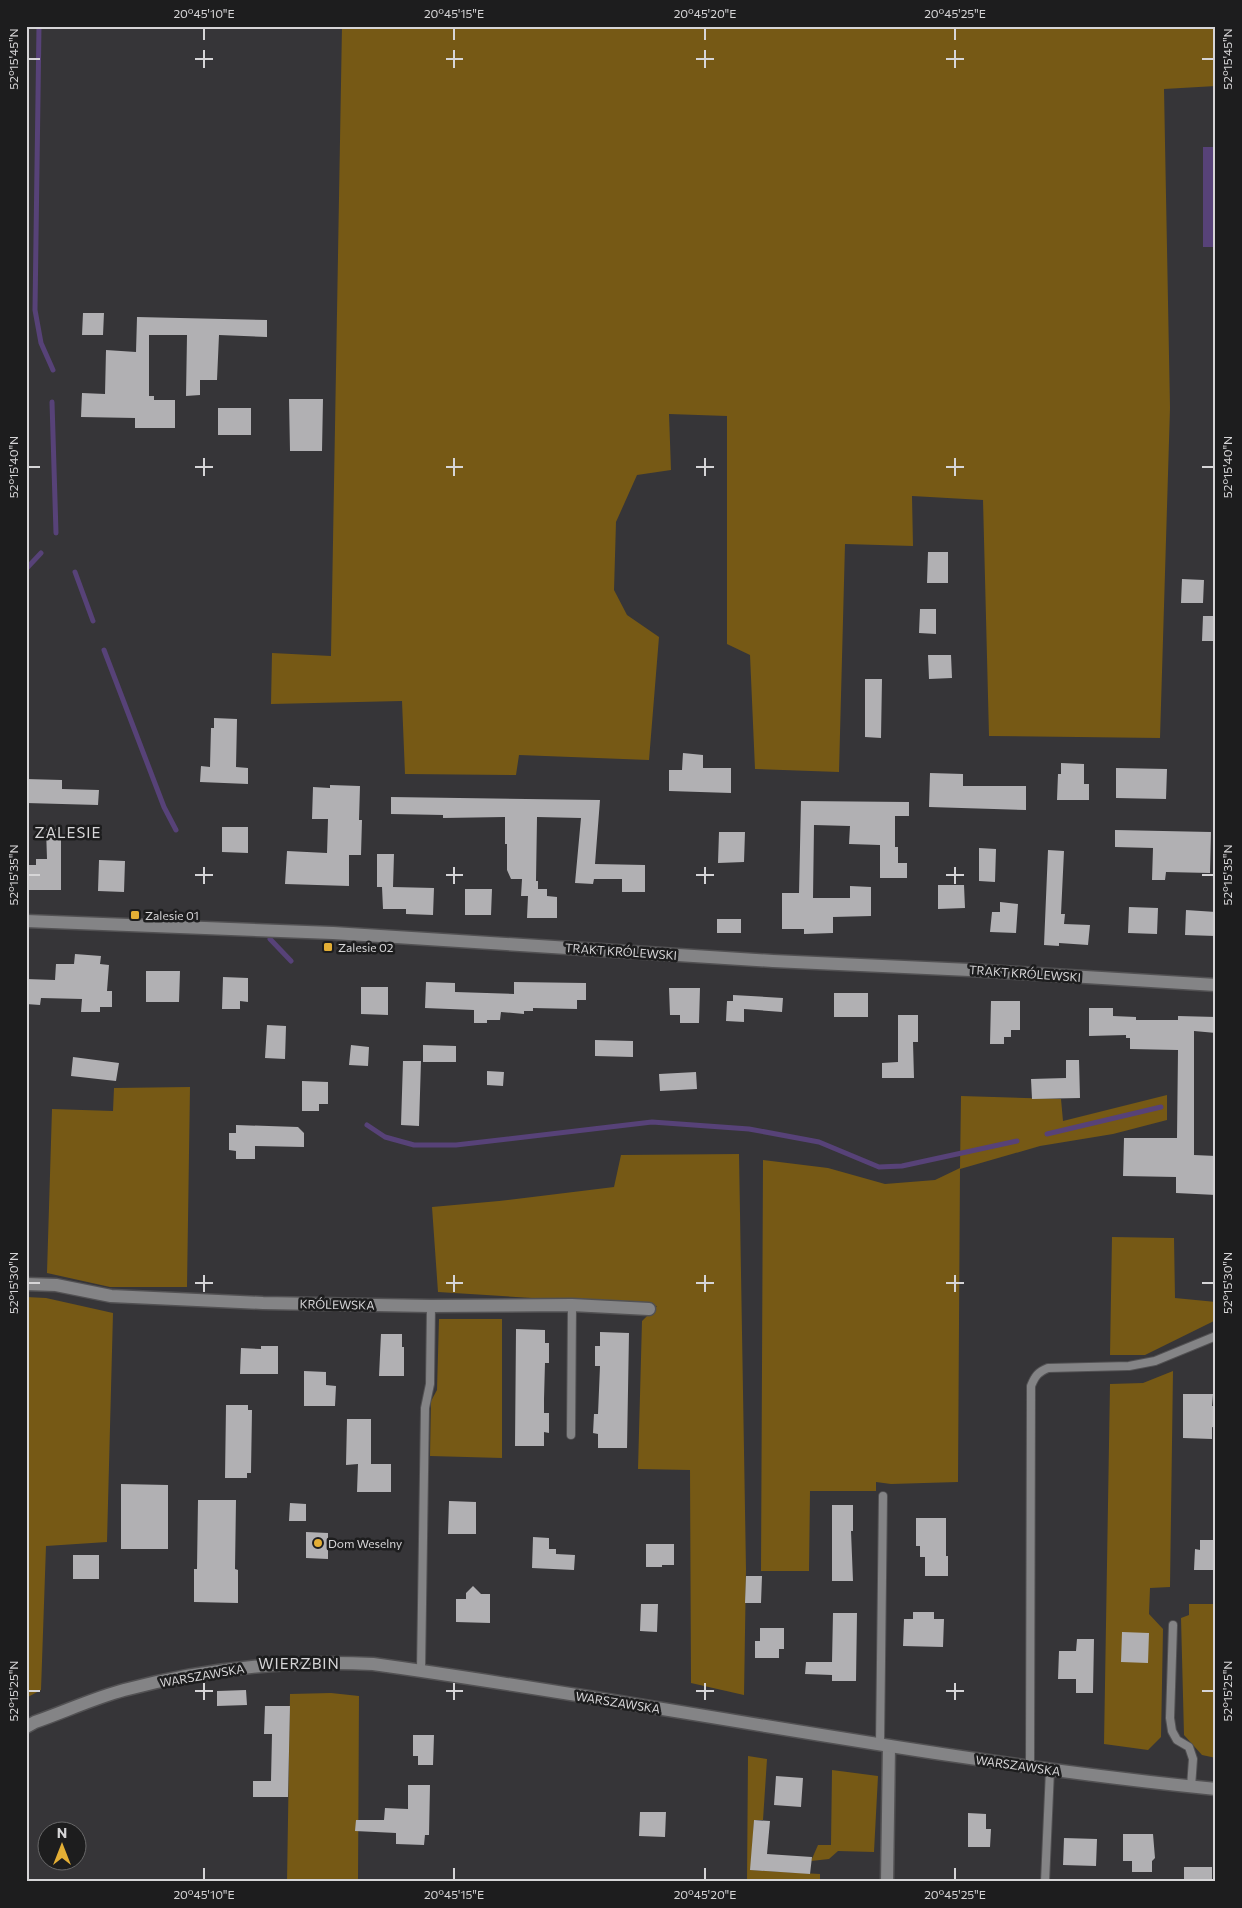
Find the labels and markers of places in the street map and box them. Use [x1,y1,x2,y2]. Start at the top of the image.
place label: Zalesie 01 [145,908,199,922]
marker: Zalesie 01 [129,909,141,921]
place label: Zalesie 02 [338,940,394,954]
marker: Zalesie 02 [322,941,334,953]
place label: Dom Weselny [328,1536,402,1550]
marker: Dom Weselny [312,1537,324,1549]

